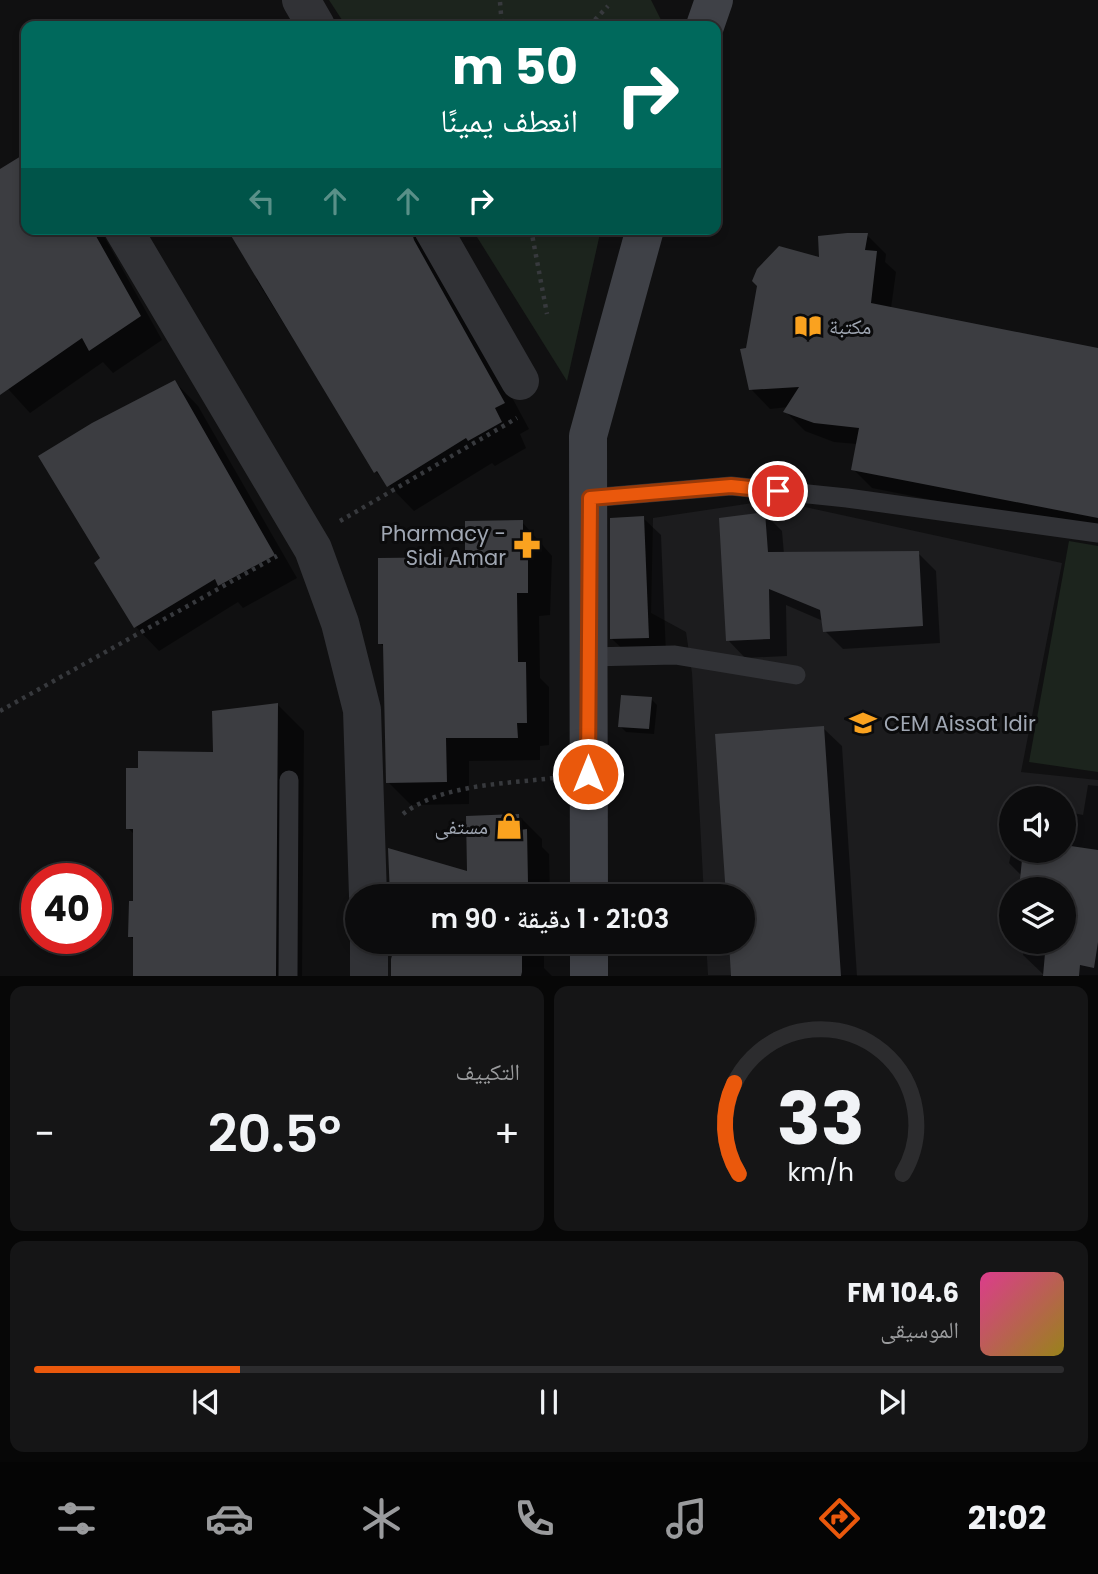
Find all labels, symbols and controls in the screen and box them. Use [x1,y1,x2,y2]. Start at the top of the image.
text: 50 m [452,33,578,101]
icon: right [602,49,693,140]
text: انعطف يمينًا [440,98,578,143]
icon: left [243,182,281,220]
icon: ahead [316,182,354,220]
icon: ahead [389,182,427,220]
icon: right [462,182,500,220]
library icon: مكتبة [793,311,823,341]
place label: مكتبة [829,312,871,341]
pin [748,461,808,521]
icon: arrive [759,472,797,510]
place label: Pharmacy - Sidi Amar [381,519,506,572]
pharmacy icon: Pharmacy - Sidi Amar [512,530,542,560]
school or university icon: CEM Aissat Idir [848,708,878,738]
place label: CEM Aissat Idir [884,709,1036,738]
position arrow [551,737,625,811]
map controls [999,786,1076,954]
button: sound [999,786,1076,863]
shop icon: مستفى [494,811,524,841]
place label: مستفى [434,812,488,841]
speed limit sign: 40 [21,863,112,954]
button: layers [999,877,1076,954]
text: 21:03 · 1 دقيقة · 90 m [431,901,669,937]
text: التكييف [455,1056,520,1088]
text: 33 [777,1069,865,1170]
text: 20.5° [208,1097,341,1170]
text: − [34,1107,55,1160]
text: + [494,1107,520,1160]
text: km/h [788,1155,854,1190]
text: 104.6 FM [847,1275,959,1311]
text: الموسيقى [880,1314,959,1346]
icon: previous [187,1383,225,1421]
icon: pause [530,1383,568,1421]
icon: next [873,1383,911,1421]
icon: filters [52,1494,101,1543]
icon: car [205,1494,254,1543]
icon: climate [357,1494,406,1543]
icon: phone [510,1494,559,1543]
icon: music [662,1494,711,1543]
icon: directions [815,1494,864,1543]
text: 21:02 [968,1495,1046,1540]

